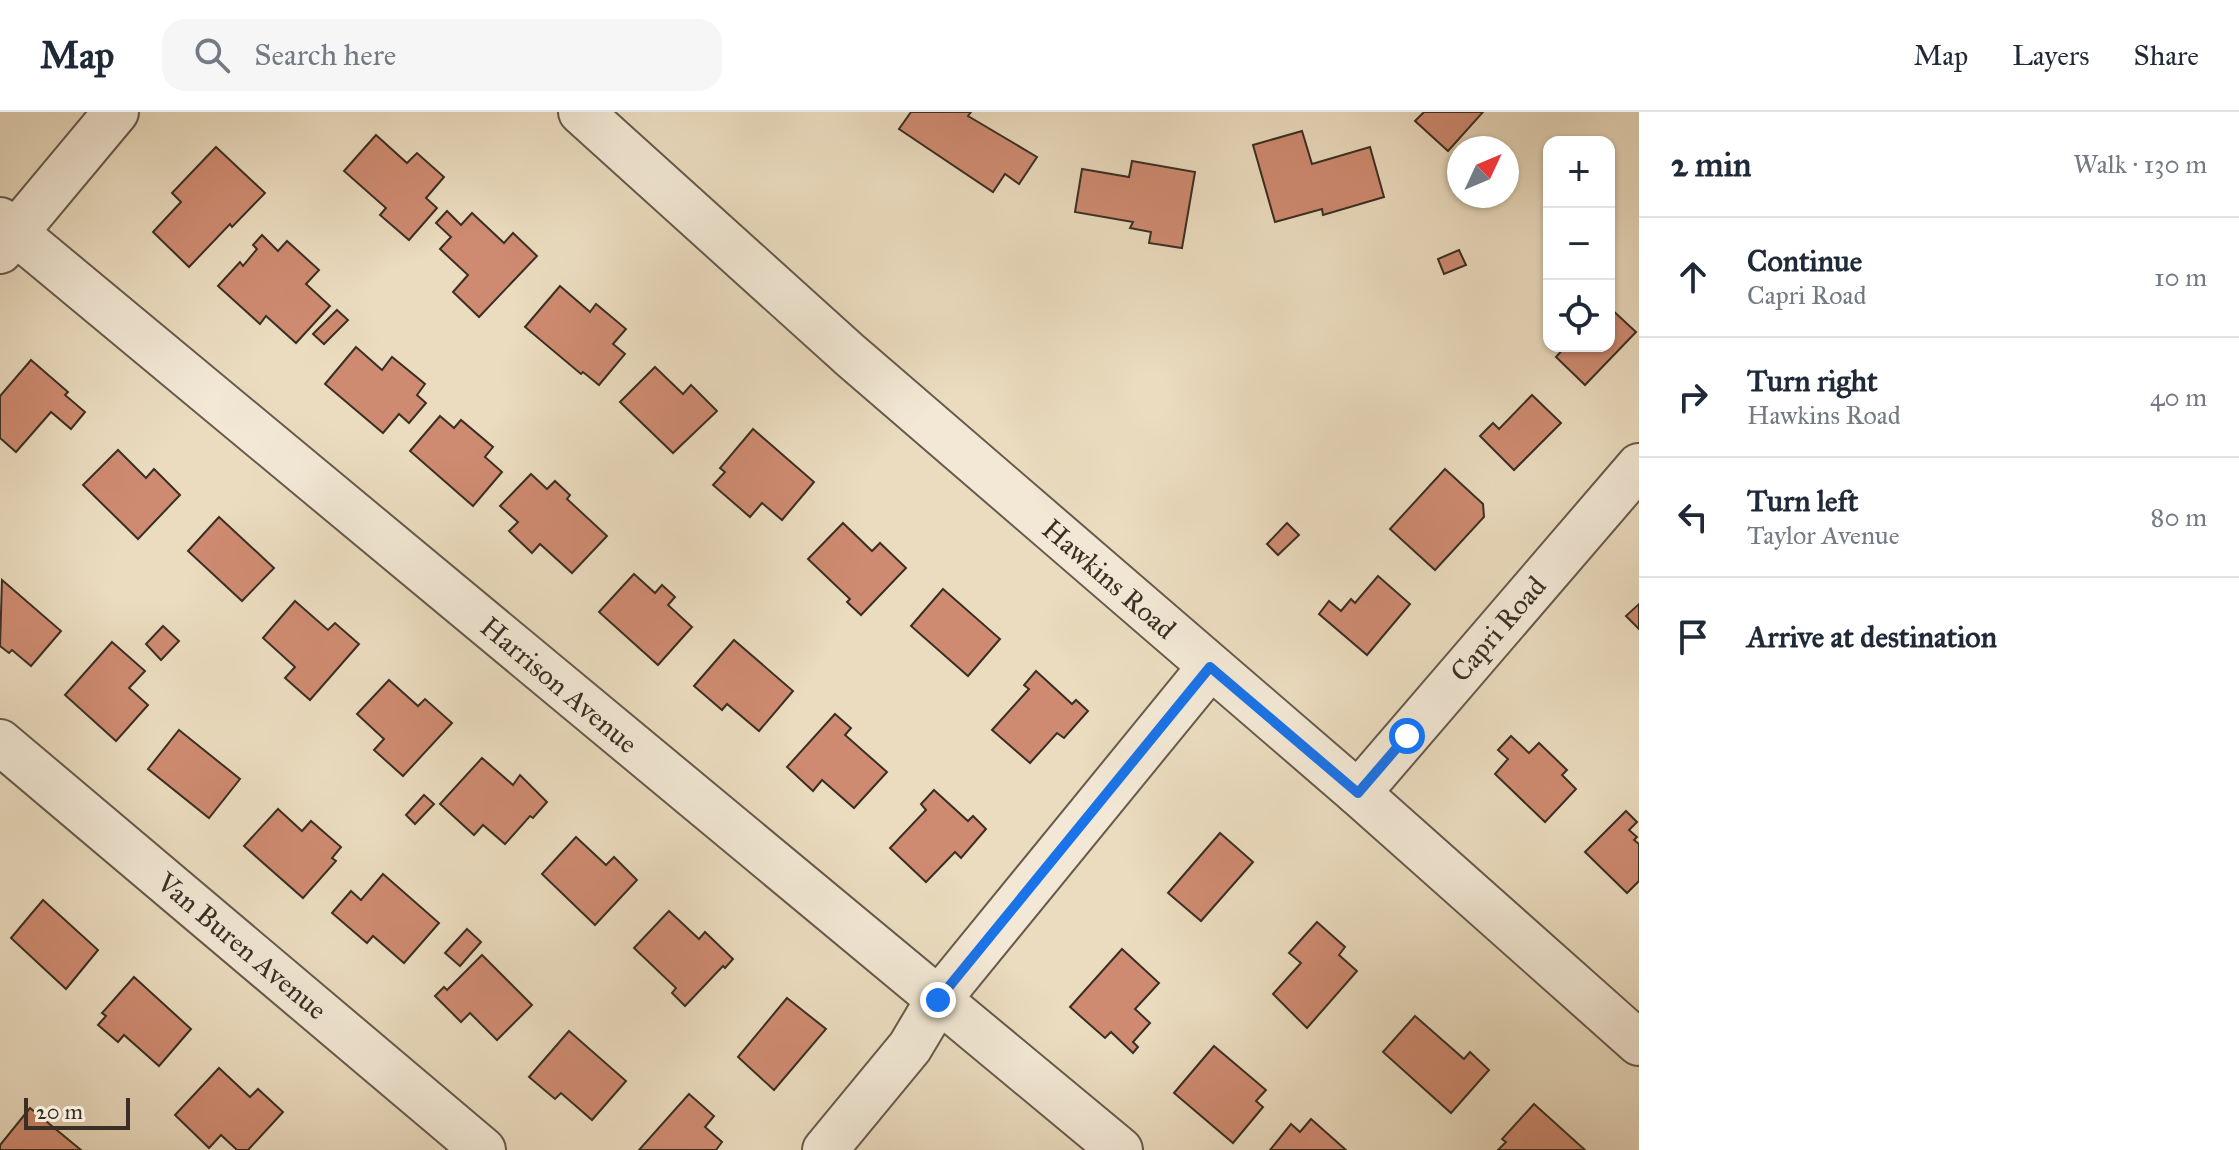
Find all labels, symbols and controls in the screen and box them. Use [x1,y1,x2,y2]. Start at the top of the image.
search box [162,19,722,91]
text: Map [40,32,114,78]
icon: search [190,33,234,77]
text: Search here [254,37,396,73]
text: Map [1913,38,1968,73]
text: Layers [2012,38,2090,73]
text: Share [2134,38,2199,73]
north arrow [1447,136,1519,208]
map controls [1543,136,1615,352]
button: + [1543,136,1615,208]
text: 2 min [1671,144,1751,185]
text: Walk · 130 m [2073,148,2207,180]
button: − [1543,208,1615,280]
text: Continue [1747,243,1862,279]
icon: ahead [1671,255,1715,299]
text: 10 m [2154,261,2207,293]
text: Capri Road [1747,279,1867,311]
button: locate [1543,280,1615,352]
text: Turn right [1747,363,1878,399]
icon: right [1671,375,1715,419]
text: 40 m [2150,381,2207,413]
text: Hawkins Road [1747,399,1901,431]
text: Turn left [1747,483,1858,519]
icon: left [1671,495,1715,539]
text: 80 m [2151,501,2207,533]
street label: Hawkins Road [1035,511,1183,647]
text: Taylor Avenue [1747,519,1900,551]
street label: Capri Road [1443,569,1553,689]
street label: Harrison Avenue [473,609,645,761]
icon: arrive [1671,615,1715,659]
text: Arrive at destination [1747,619,1997,655]
route start [1389,718,1425,754]
street label: Van Buren Avenue [149,864,334,1027]
route end [920,982,956,1018]
scale bar [24,1094,130,1130]
text: 20 m [36,1098,83,1125]

